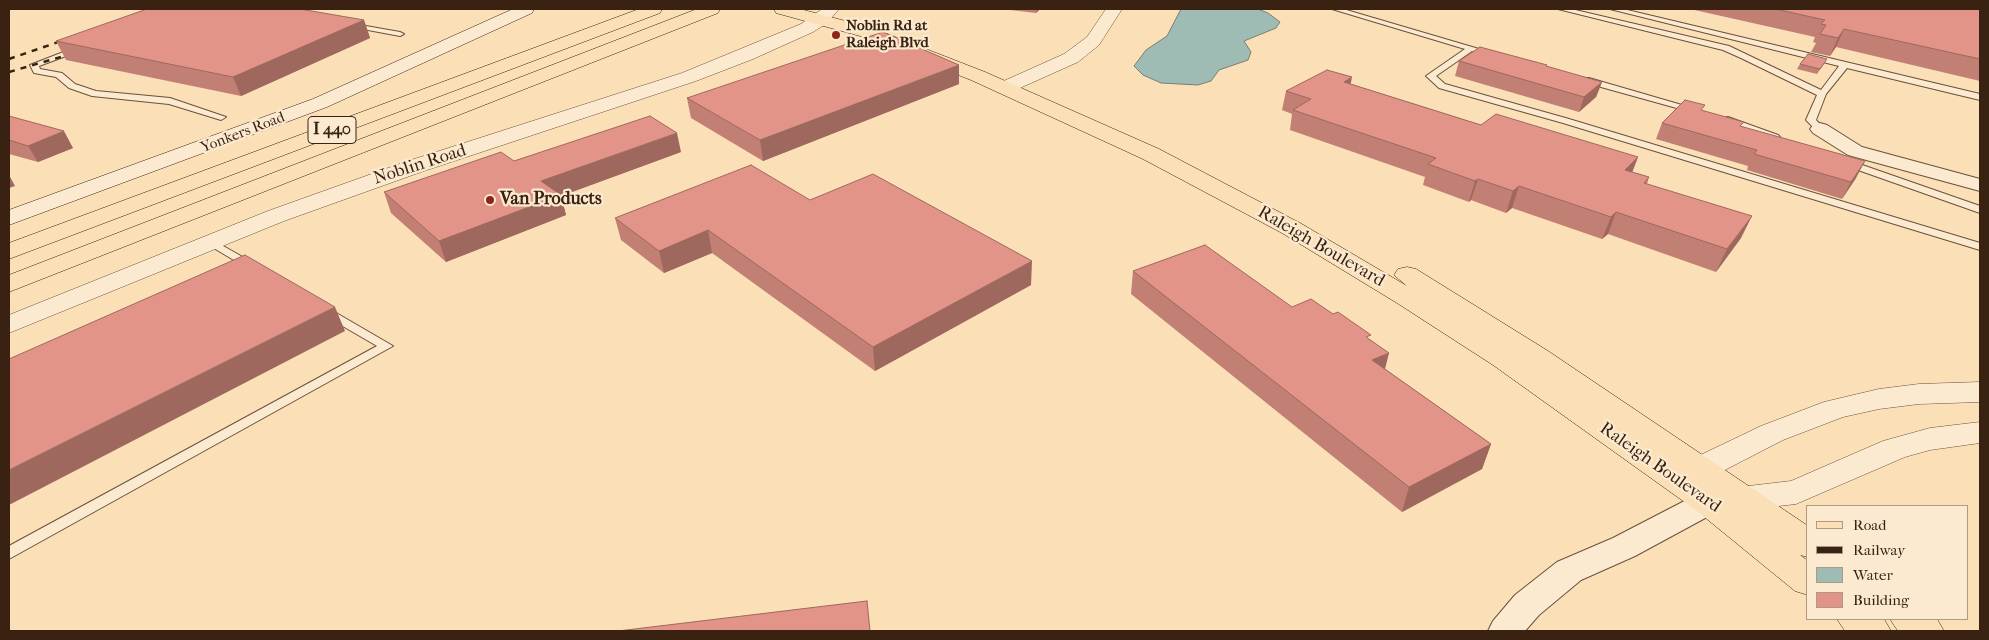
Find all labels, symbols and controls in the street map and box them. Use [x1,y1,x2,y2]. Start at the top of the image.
place label: Noblin Rd at Raleigh Blvd [846,17,929,52]
marker: Noblin Rd at Raleigh Blvd [830,29,842,41]
street label: Yonkers Road [198,109,288,157]
road number: I 440 [308,116,356,144]
street label: Noblin Road [371,140,469,190]
place label: Van Products [500,189,602,211]
marker: Van Products [484,194,496,206]
street label: Raleigh Boulevard [1254,202,1388,292]
street label: Raleigh Boulevard [1595,418,1725,518]
legend [1806,505,1969,620]
text: Road [1853,516,1886,534]
text: Railway [1853,541,1905,559]
text: Water [1853,566,1893,584]
text: Building [1853,591,1909,609]

